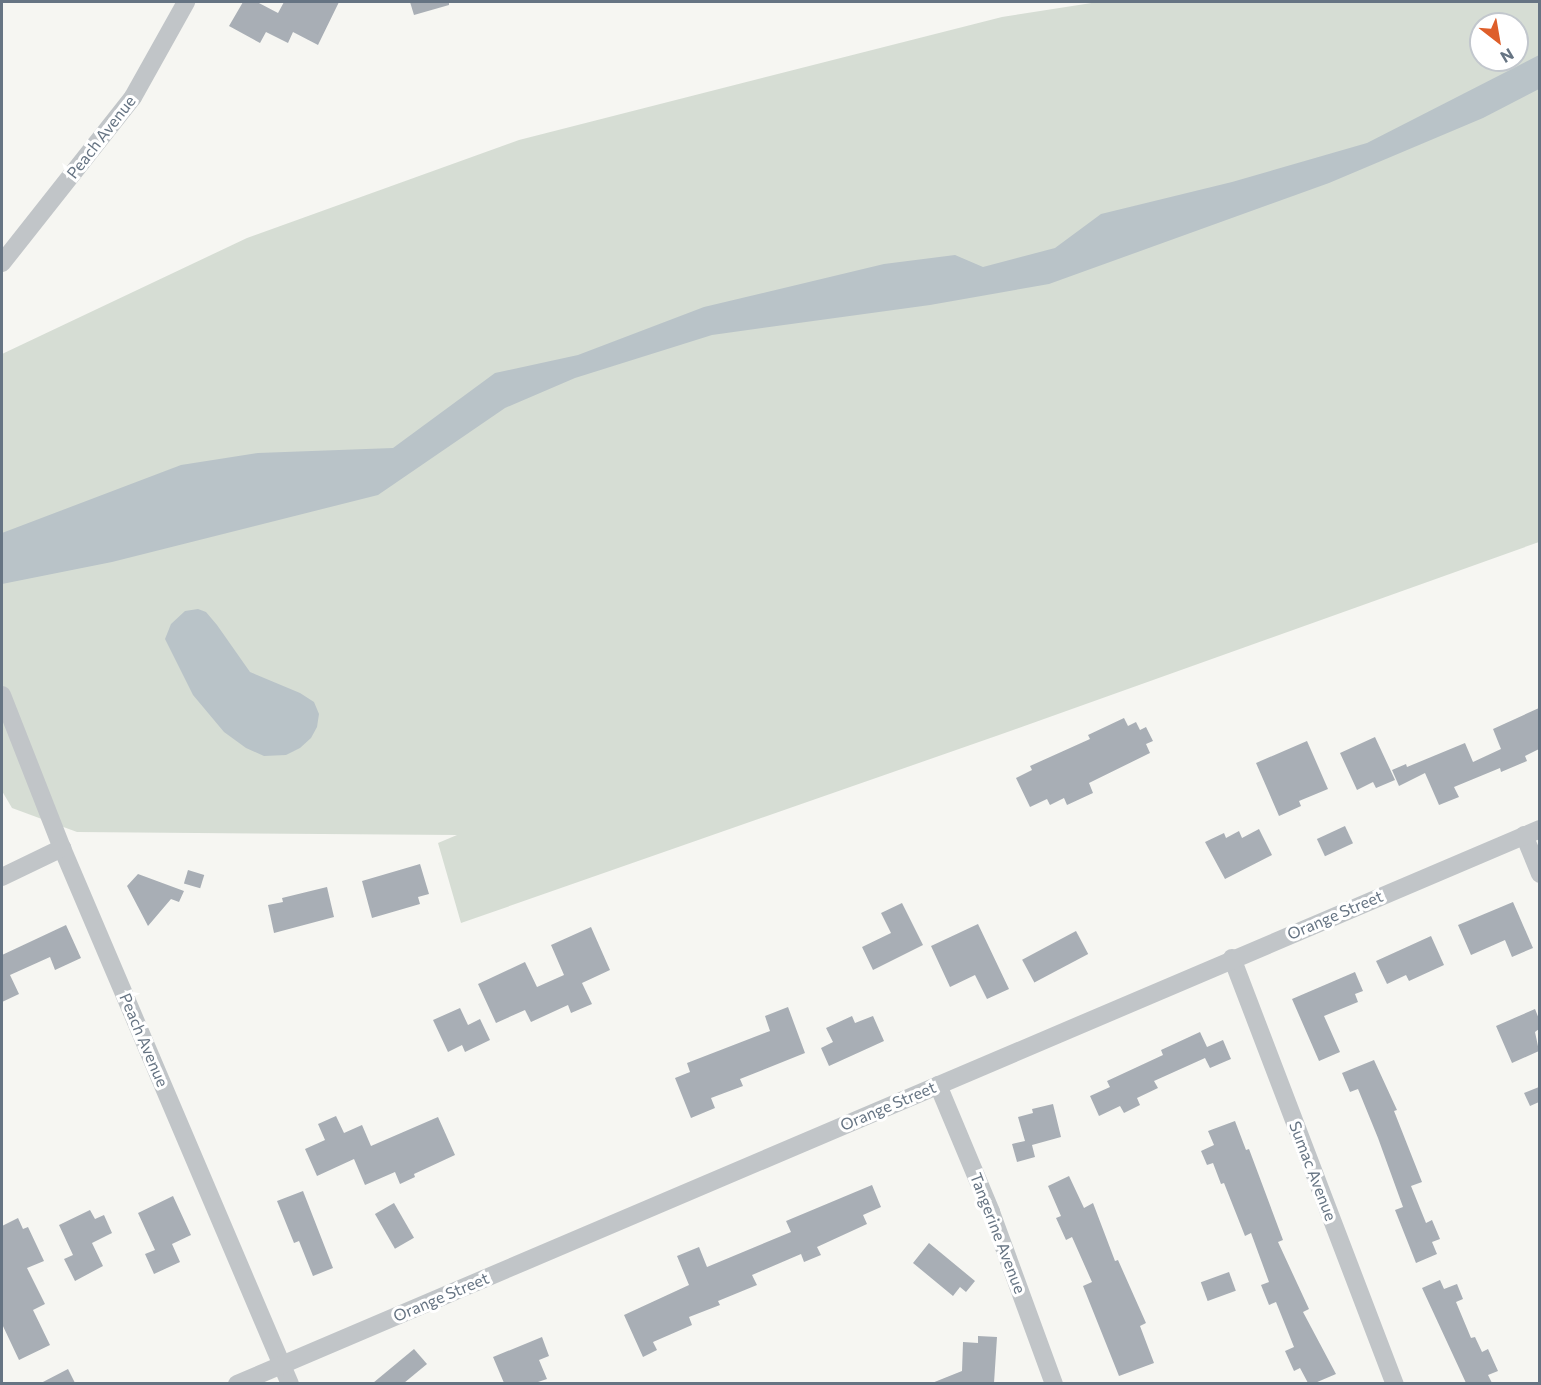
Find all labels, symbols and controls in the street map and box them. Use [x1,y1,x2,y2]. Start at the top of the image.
north arrow [1469,12,1529,72]
text: N [1497,45,1518,67]
street label: Peach Avenue [63,92,139,182]
street label: Orange Street [1284,886,1386,944]
street label: Peach Avenue [116,990,172,1090]
street label: Orange Street [837,1077,939,1135]
street label: Sumac Avenue [1285,1119,1341,1223]
street label: Tangerine Avenue [966,1170,1030,1296]
street label: Orange Street [390,1268,492,1326]

